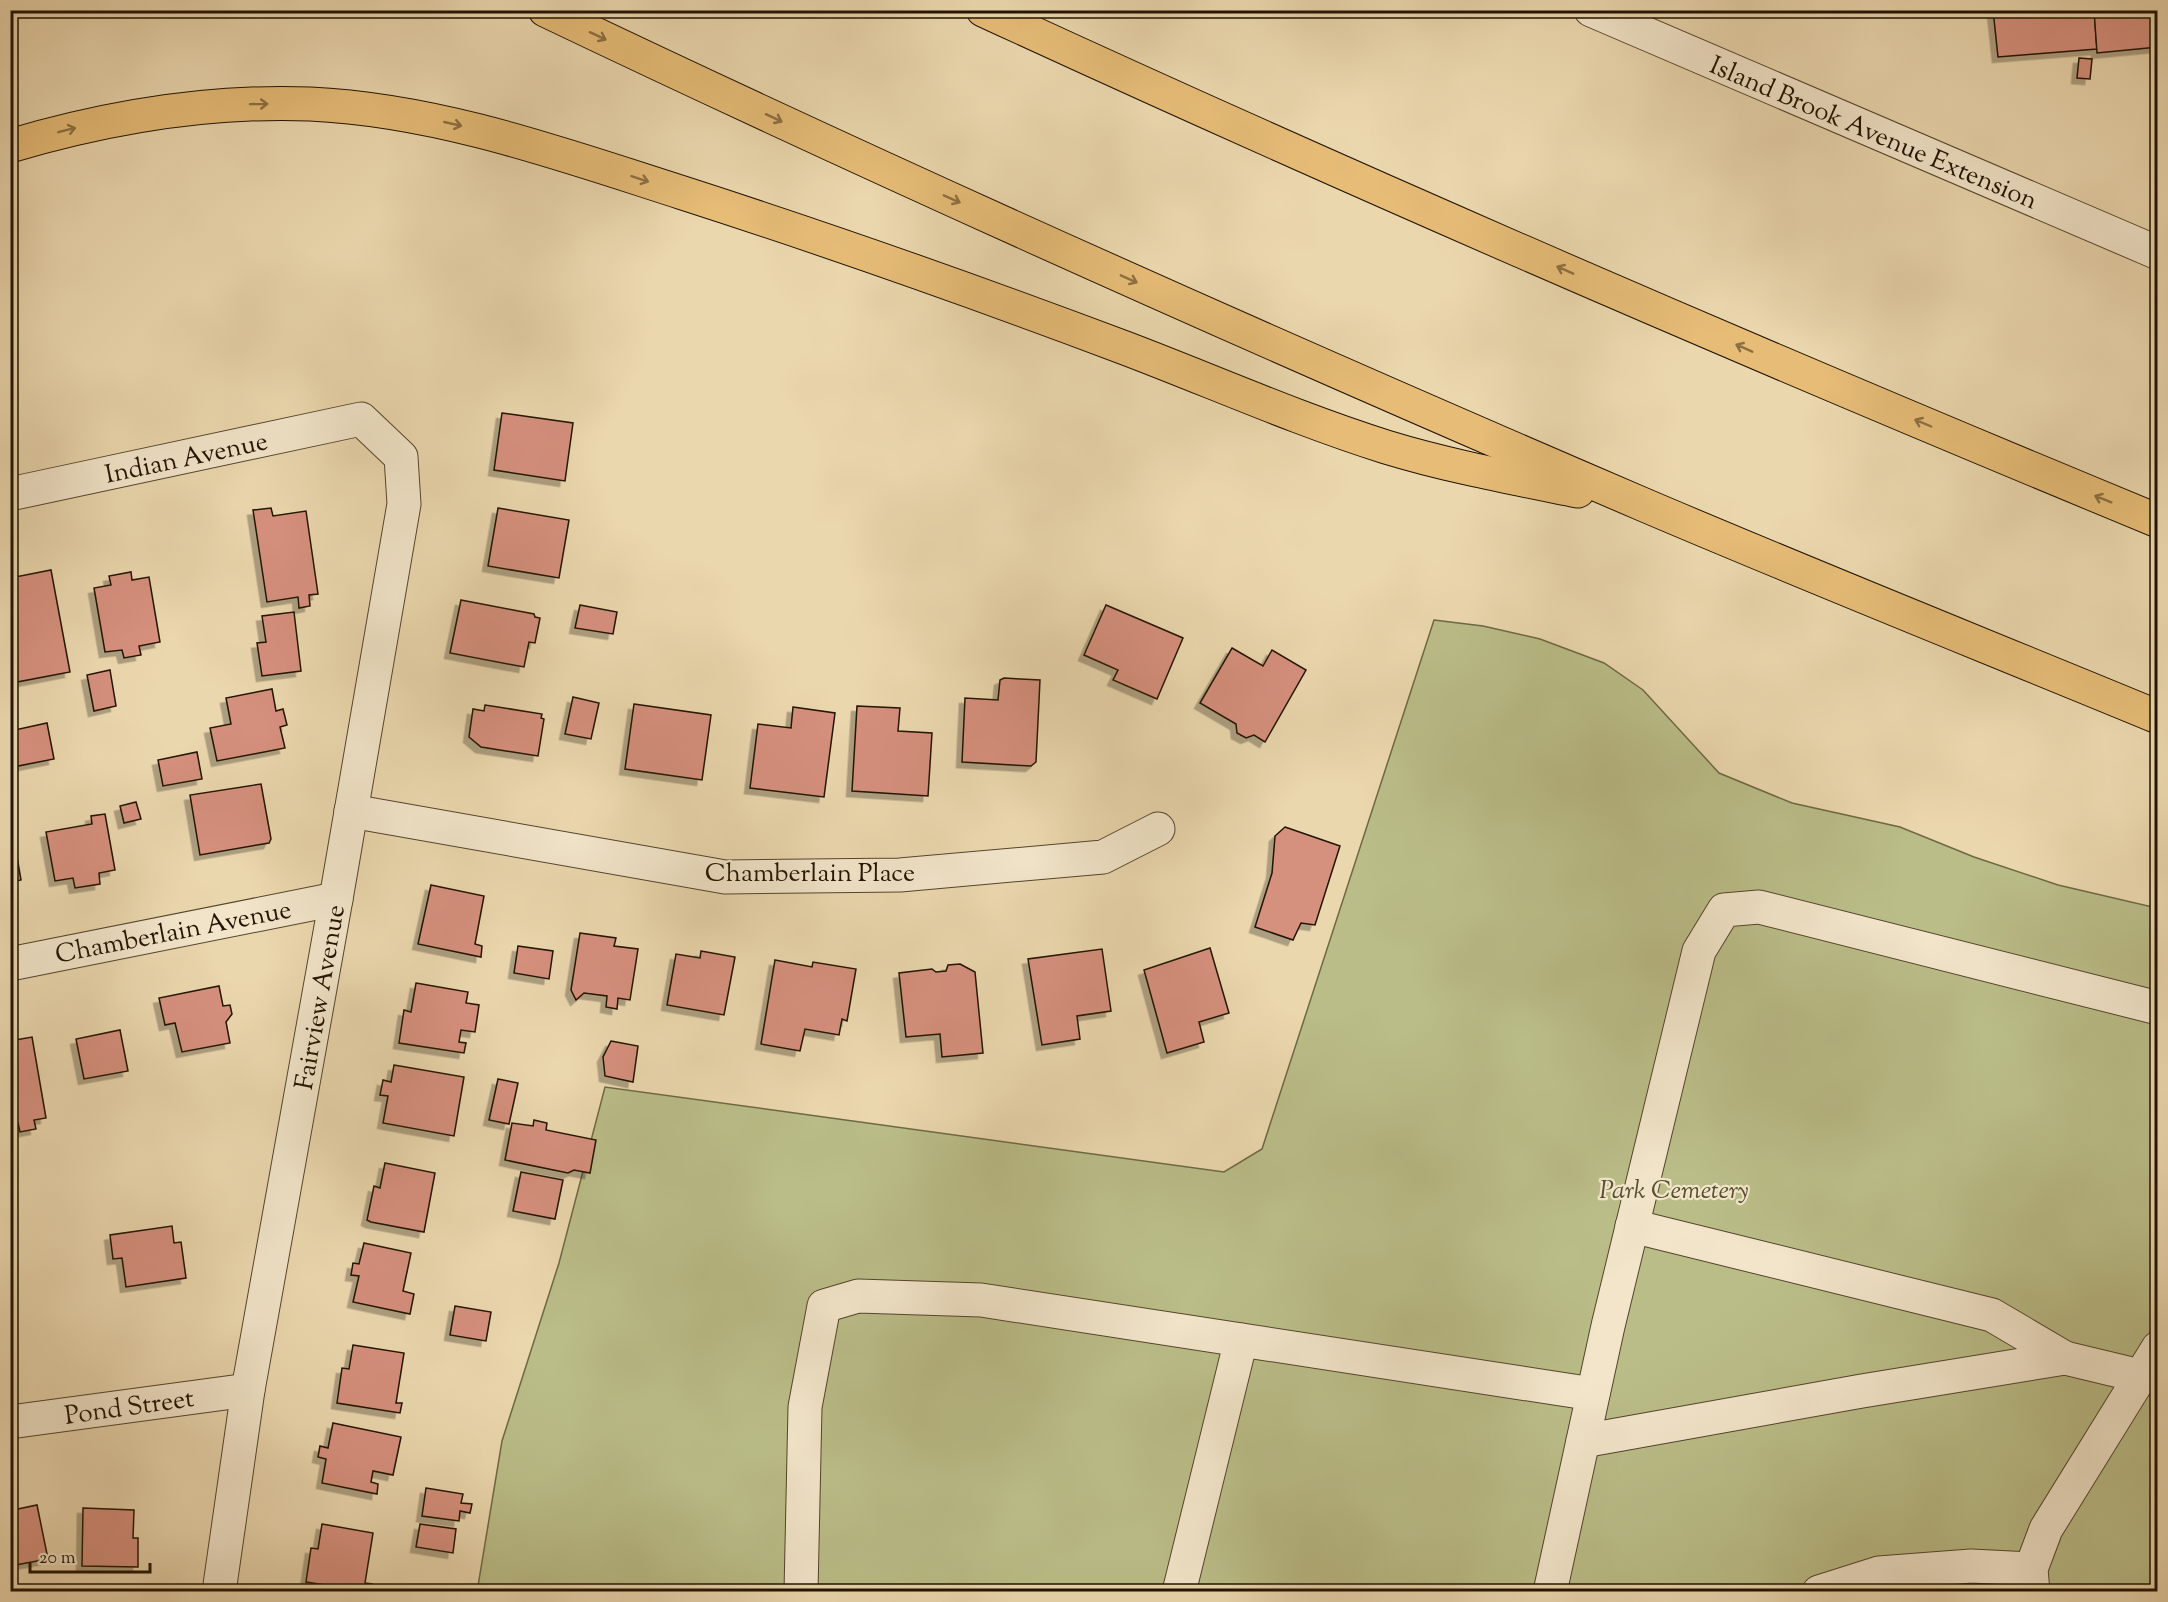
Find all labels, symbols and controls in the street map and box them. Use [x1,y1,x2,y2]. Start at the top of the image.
one-way arrow [588,30,606,42]
street label: Island Brook Avenue Extension [1703,48,2043,220]
one-way arrow [249,98,269,110]
one-way arrow [765,113,783,125]
one-way arrow [443,119,462,130]
one-way arrow [57,124,76,136]
one-way arrow [630,174,649,185]
one-way arrow [942,194,960,205]
one-way arrow [1556,264,1575,275]
one-way arrow [1120,274,1138,286]
one-way arrow [1735,341,1753,353]
one-way arrow [1915,417,1933,428]
street label: Indian Avenue [102,424,271,495]
one-way arrow [2095,493,2113,504]
street label: Chamberlain Place [705,856,915,893]
street label: Chamberlain Avenue [52,892,295,974]
street label: Fairview Avenue [287,902,356,1093]
park label: Park Cemetery [1599,1173,1749,1210]
street label: Pond Street [62,1381,197,1436]
scale bar [30,1536,150,1574]
text: 20 m [39,1546,76,1572]

